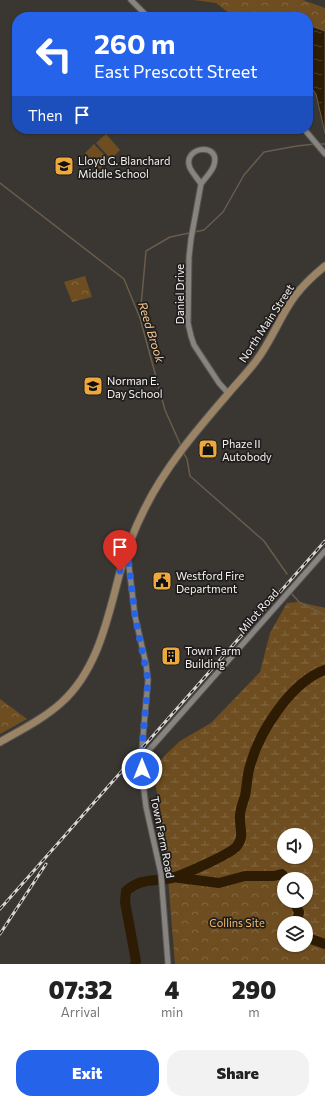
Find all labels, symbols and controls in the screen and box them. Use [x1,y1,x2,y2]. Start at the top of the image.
text: 260 m [94,26,175,60]
icon: left [28,28,80,80]
text: East Prescott Street [94,60,258,82]
icon: arrive [71,104,93,126]
text: Then [28,106,63,124]
place label: Lloyd G. Blanchard Middle School [78,154,170,180]
school or university icon: Lloyd G. Blanchard Middle School [53,155,75,177]
street label: Daniel Drive [173,264,186,324]
street label: North Main Street [236,281,296,365]
water label: Reed Brook [136,300,168,365]
place label: Norman E. Day School [107,374,163,400]
school or university icon: Norman E. Day School [82,375,104,397]
place label: Phaze II Autobody [222,437,272,463]
shop icon: Phaze II Autobody [197,438,219,460]
pin [103,530,137,571]
icon: arrive [109,536,131,558]
place label: Westford Fire Department [176,569,244,595]
public building icon: Westford Fire Department [151,570,173,592]
street label: Milot Road [235,586,281,636]
place label: Town Farm Building [185,644,241,670]
building icon: Town Farm Building [160,645,182,667]
position arrow [121,748,163,790]
street label: Town Farm Road [149,795,177,879]
map controls [277,828,313,952]
button: sound [277,828,313,864]
button: search [277,872,313,908]
park label: Collins Site [209,916,265,929]
button: layers [277,916,313,952]
text: 07:32 [49,975,112,1004]
text: 4 [165,975,180,1004]
text: 290 [232,975,276,1004]
text: Arrival [61,1004,100,1020]
text: min [161,1004,183,1020]
text: m [248,1004,260,1020]
button: Exit [16,1050,159,1096]
button: Share [167,1050,309,1096]

